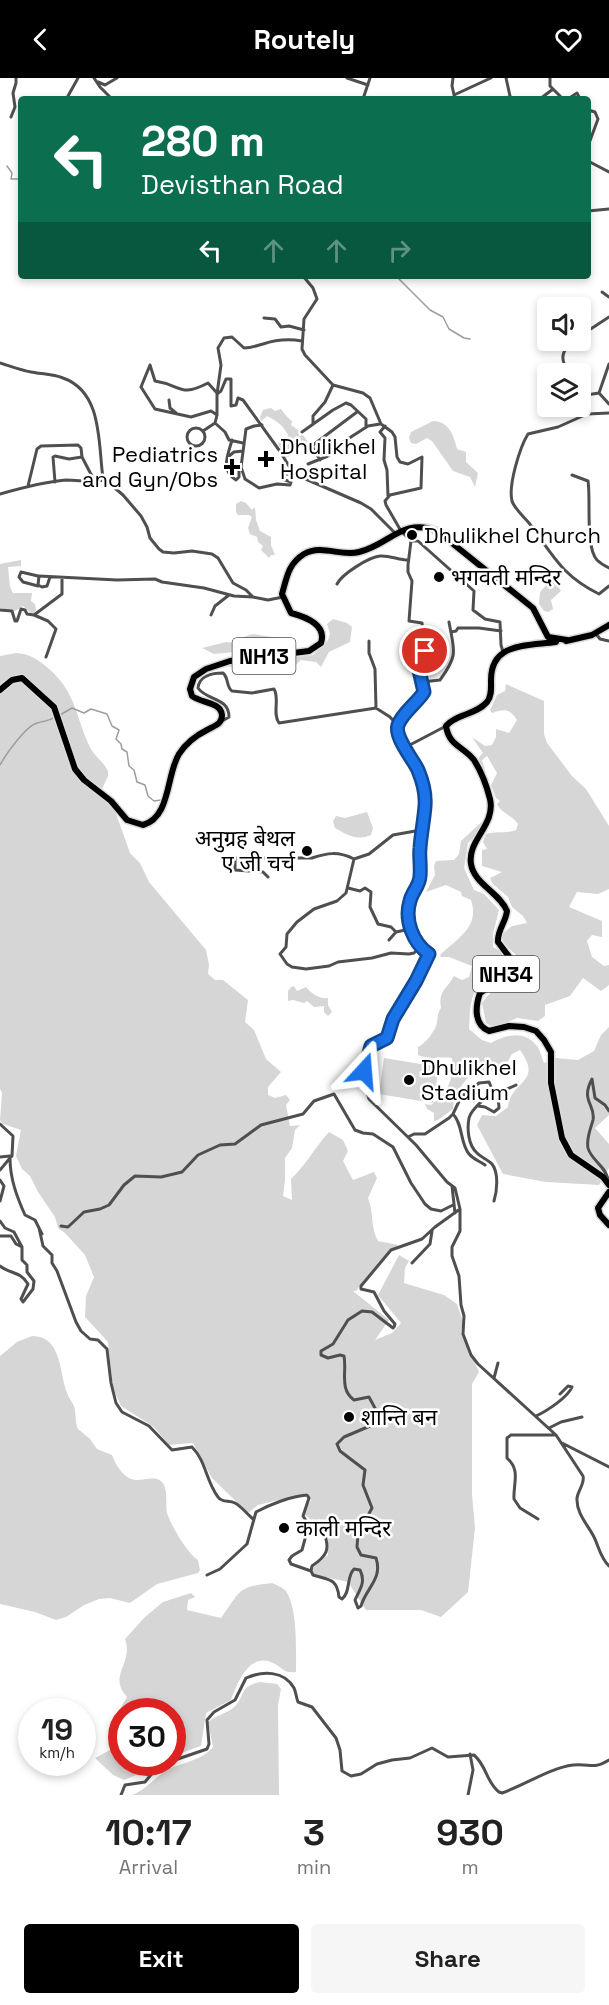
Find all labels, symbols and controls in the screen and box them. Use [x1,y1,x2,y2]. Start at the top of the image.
text: Routely [254,22,355,57]
icon: back [24,23,57,56]
icon: heart [552,23,585,56]
text: 280 m [141,115,265,168]
icon: left [42,120,120,198]
text: Devisthan Road [141,167,344,202]
icon: left [194,234,227,267]
icon: ahead [257,234,290,267]
icon: ahead [320,234,353,267]
icon: right [383,234,416,267]
map controls [537,297,591,417]
button: sound [537,297,591,351]
button: layers [537,363,591,417]
place label: Dhulikhel Hospital [280,432,376,485]
place label: Pediatrics and Gyn/Obs [82,440,218,493]
marker: Dhulikhel Hospital [257,450,275,468]
marker: Pediatrics and Gyn/Obs [223,458,241,476]
place label: Dhulikhel Church [424,521,601,549]
marker: Dhulikhel Church [405,528,419,542]
place label: भगवती मन्दिर [451,563,562,591]
marker: भगवती मन्दिर [432,570,446,584]
pin [399,625,450,676]
icon: arrive [408,634,441,667]
road number: NH13 [232,638,296,674]
place label: अनुग्रह बेथल ए जी चर्च [195,824,296,877]
marker: अनुग्रह बेथल ए जी चर्च [300,844,314,858]
road number: NH34 [473,956,539,992]
position arrow [332,1039,396,1103]
place label: Dhulikhel Stadium [421,1053,517,1106]
marker: Dhulikhel Stadium [402,1073,416,1087]
place label: शान्ति बन [361,1403,438,1431]
marker: शान्ति बन [342,1410,356,1424]
place label: काली मन्दिर [296,1514,392,1542]
marker: काली मन्दिर [277,1521,291,1535]
speed limit sign: 30 [108,1698,186,1776]
text: 19 [41,1710,73,1749]
text: km/h [39,1743,75,1762]
text: 10:17 [105,1810,192,1856]
text: 3 [303,1810,325,1856]
text: 930 [436,1810,504,1856]
text: Arrival [119,1854,178,1880]
text: min [297,1854,331,1880]
text: m [461,1854,479,1880]
button: Exit [24,1924,299,1993]
button: Share [311,1924,585,1993]

